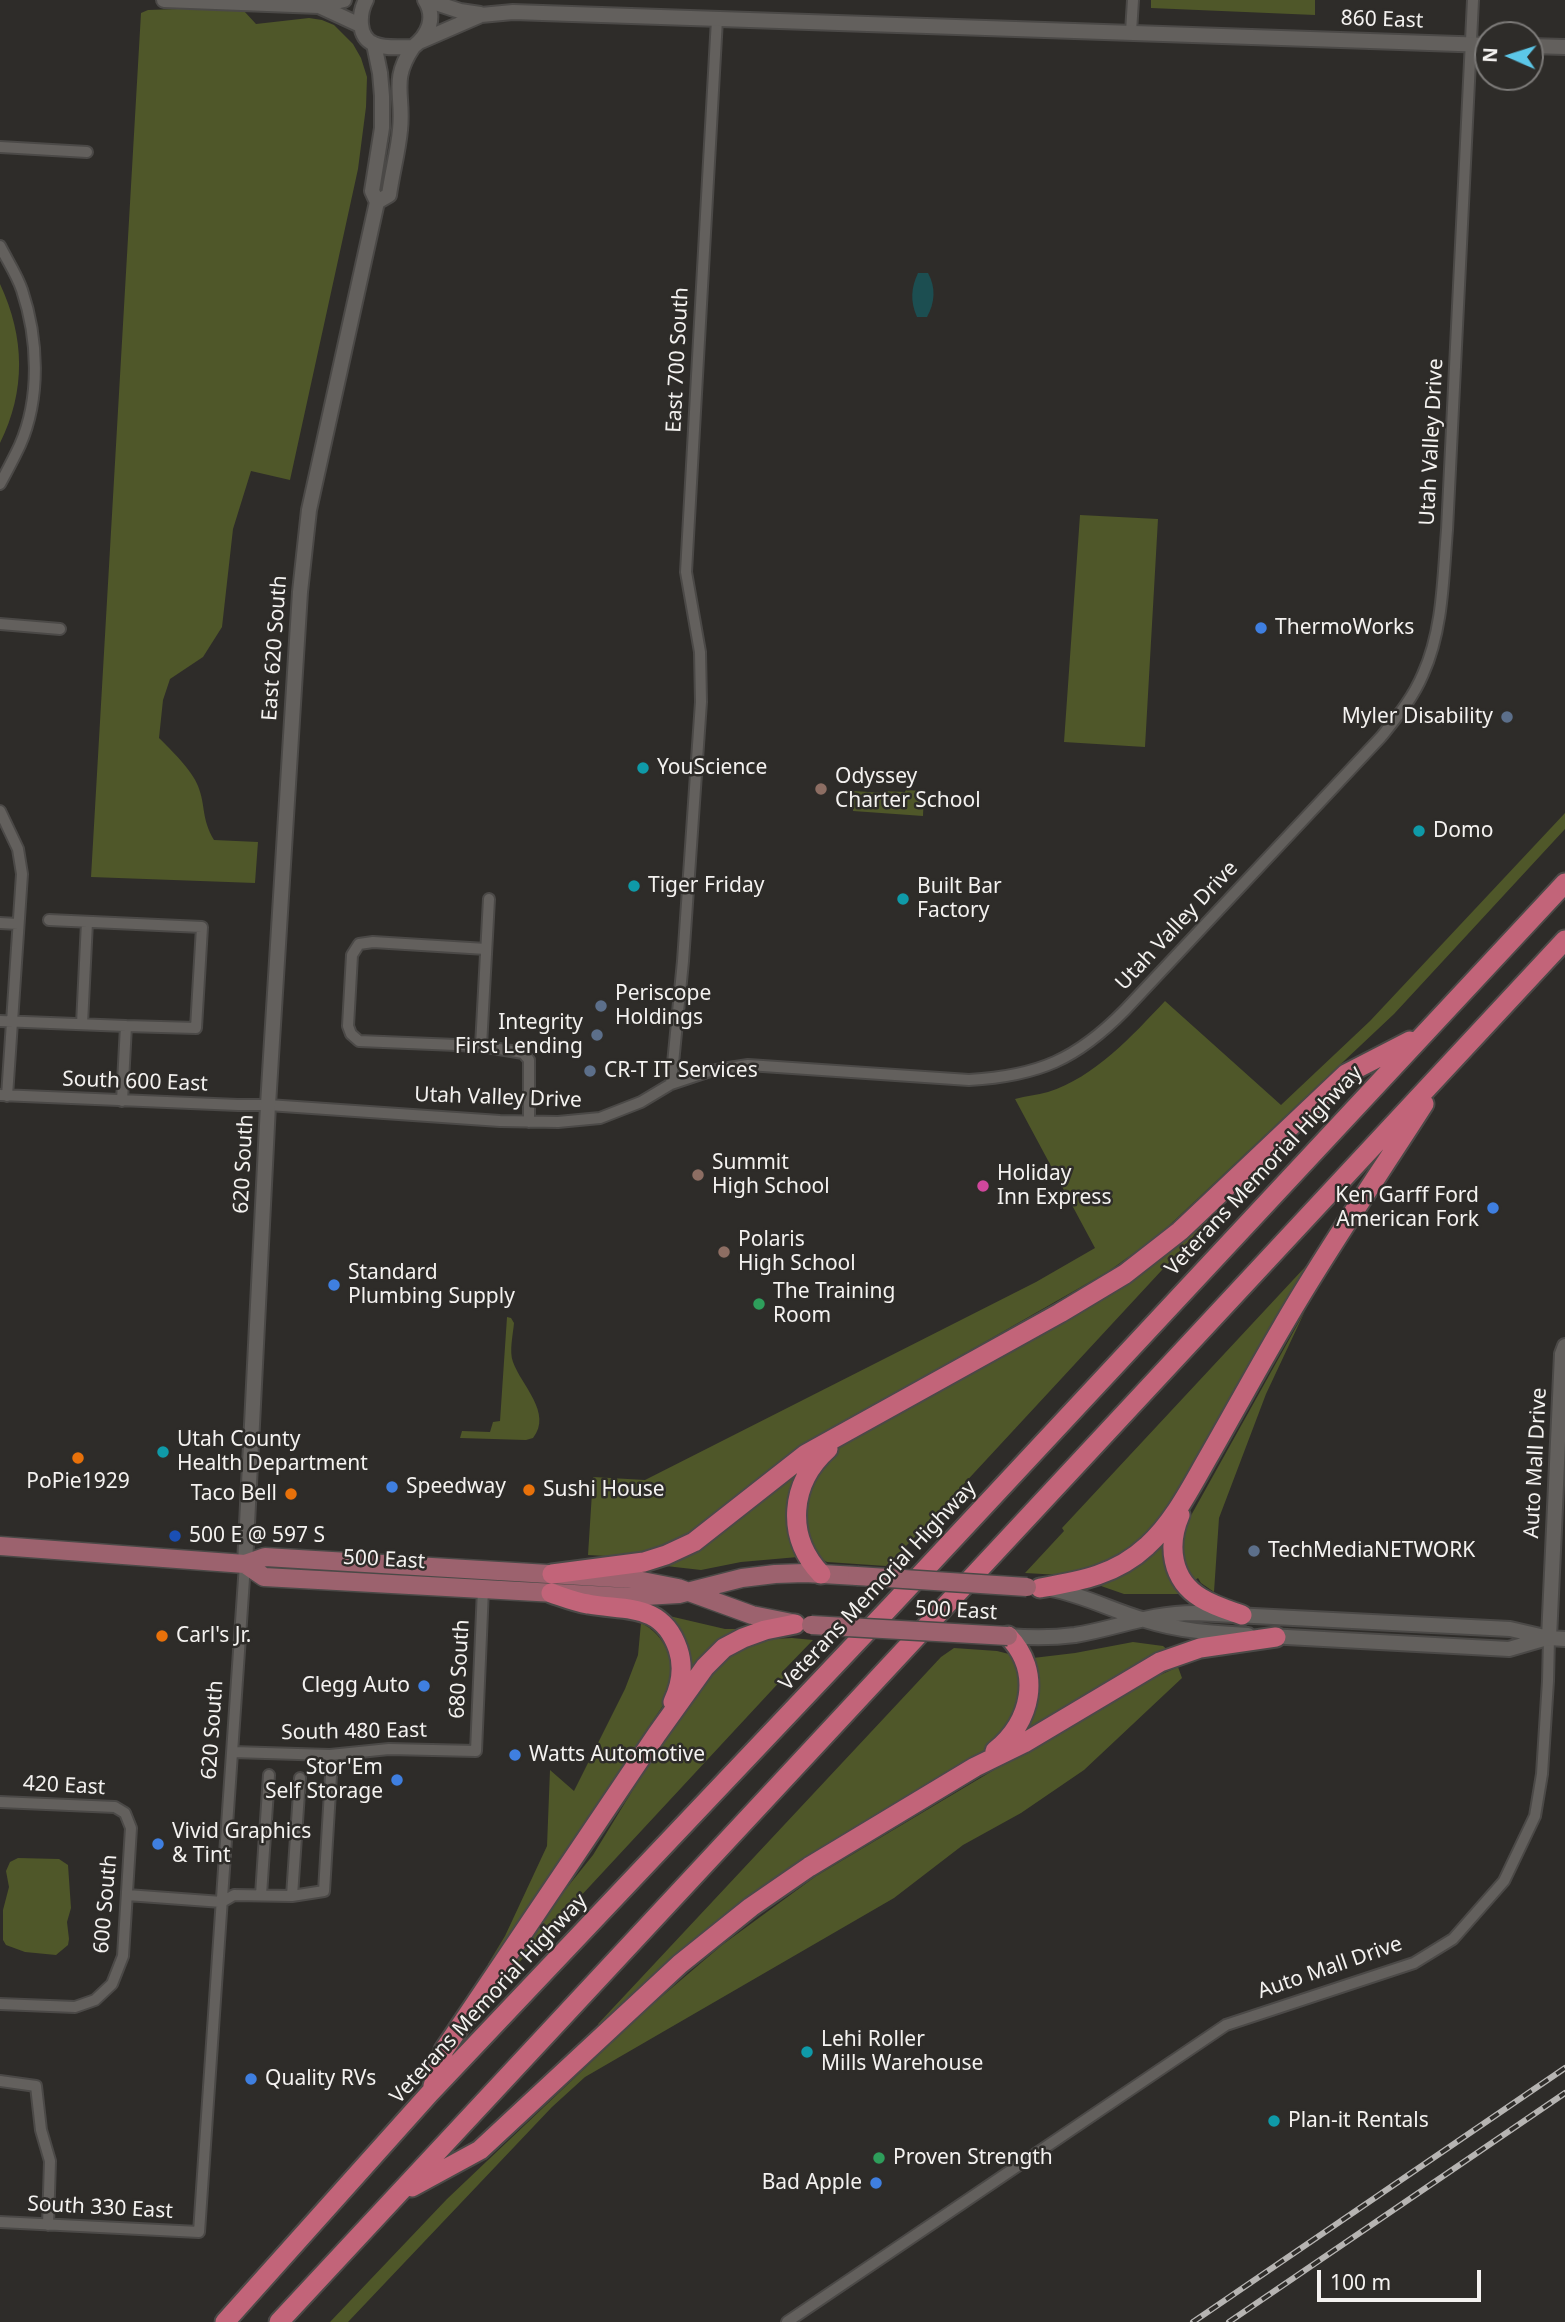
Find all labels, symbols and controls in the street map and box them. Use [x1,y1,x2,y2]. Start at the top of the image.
street label: 860 East [1340,6,1424,34]
north arrow [1474,21,1544,91]
text: N [1477,47,1503,63]
street label: East 700 South [662,287,694,433]
street label: Utah Valley Drive [1415,358,1449,526]
street label: East 620 South [257,574,293,722]
place label: ThermoWorks [1275,615,1414,641]
marker: ThermoWorks [1253,620,1269,636]
place label: Myler Disability [1342,704,1493,730]
marker: Myler Disability [1499,709,1515,725]
place label: YouScience [657,755,767,781]
marker: YouScience [635,760,651,776]
place label: Odyssey Charter School [835,764,981,814]
marker: Odyssey Charter School [813,781,829,797]
place label: Domo [1433,818,1493,844]
marker: Domo [1411,823,1427,839]
street label: Utah Valley Drive [1111,856,1243,996]
place label: Tiger Friday [648,873,764,899]
place label: Built Bar Factory [917,874,1002,924]
marker: Tiger Friday [626,878,642,894]
marker: Built Bar Factory [895,891,911,907]
place label: Periscope Holdings [615,981,711,1031]
marker: Periscope Holdings [593,998,609,1014]
place label: Integrity First Lending [455,1010,583,1060]
marker: Integrity First Lending [589,1027,605,1043]
place label: CR-T IT Services [604,1058,758,1084]
street label: Veterans Memorial Highway [1160,1061,1368,1281]
marker: CR-T IT Services [582,1063,598,1079]
street label: South 600 East [62,1067,208,1097]
street label: Utah Valley Drive [414,1082,582,1114]
street label: 620 South [229,1114,259,1214]
place label: Summit High School [712,1150,830,1200]
place label: Holiday Inn Express [997,1161,1111,1211]
marker: Summit High School [690,1167,706,1183]
marker: Holiday Inn Express [975,1178,991,1194]
place label: Ken Garff Ford American Fork [1335,1183,1479,1233]
marker: Ken Garff Ford American Fork [1485,1200,1501,1216]
place label: Polaris High School [738,1227,856,1277]
marker: Polaris High School [716,1244,732,1260]
place label: Standard Plumbing Supply [348,1260,515,1310]
marker: Standard Plumbing Supply [326,1277,342,1293]
place label: The Training Room [773,1279,895,1329]
marker: The Training Room [751,1296,767,1312]
street label: Auto Mall Drive [1519,1387,1553,1539]
place label: Utah County Health Department [177,1427,368,1477]
marker: Utah County Health Department [155,1444,171,1460]
marker: PoPie1929 [70,1450,86,1466]
place label: PoPie1929 [26,1469,130,1495]
place label: Speedway [406,1474,506,1500]
street label: Veterans Memorial Highway [774,1476,982,1696]
place label: Sushi House [543,1477,665,1503]
marker: Speedway [384,1479,400,1495]
place label: Taco Bell [191,1481,277,1507]
marker: Sushi House [521,1482,537,1498]
marker: Taco Bell [283,1486,299,1502]
place label: 500 E @ 597 S [189,1523,325,1549]
marker: 500 E @ 597 S [167,1528,183,1544]
place label: TechMediaNETWORK [1268,1538,1475,1564]
marker: TechMediaNETWORK [1246,1543,1262,1559]
street label: 500 East [342,1545,426,1575]
street label: 500 East [914,1596,998,1626]
street label: 680 South [445,1619,475,1719]
place label: Carl's Jr. [176,1623,251,1649]
marker: Carl's Jr. [154,1628,170,1644]
place label: Clegg Auto [301,1673,410,1699]
marker: Clegg Auto [416,1678,432,1694]
street label: 620 South [197,1680,229,1780]
street label: South 480 East [281,1718,427,1746]
place label: Watts Automotive [529,1742,705,1768]
marker: Watts Automotive [507,1747,523,1763]
place label: Stor'Em Self Storage [265,1755,383,1805]
street label: 420 East [22,1771,106,1801]
marker: Stor'Em Self Storage [389,1772,405,1788]
place label: Vivid Graphics & Tint [172,1819,311,1869]
marker: Vivid Graphics & Tint [150,1836,166,1852]
street label: 600 South [89,1853,123,1955]
street label: Veterans Memorial Highway [385,1889,593,2109]
street label: Auto Mall Drive [1254,1931,1406,2005]
place label: Lehi Roller Mills Warehouse [821,2027,983,2077]
marker: Lehi Roller Mills Warehouse [799,2044,815,2060]
place label: Quality RVs [265,2066,376,2092]
marker: Quality RVs [243,2071,259,2087]
place label: Plan-it Rentals [1288,2108,1429,2134]
marker: Plan-it Rentals [1266,2113,1282,2129]
place label: Proven Strength [893,2145,1053,2171]
marker: Proven Strength [871,2150,887,2166]
place label: Bad Apple [762,2170,862,2196]
marker: Bad Apple [868,2175,884,2191]
street label: South 330 East [27,2192,173,2224]
scale bar [1320,2256,1484,2300]
text: 100 m [1330,2268,1391,2296]

